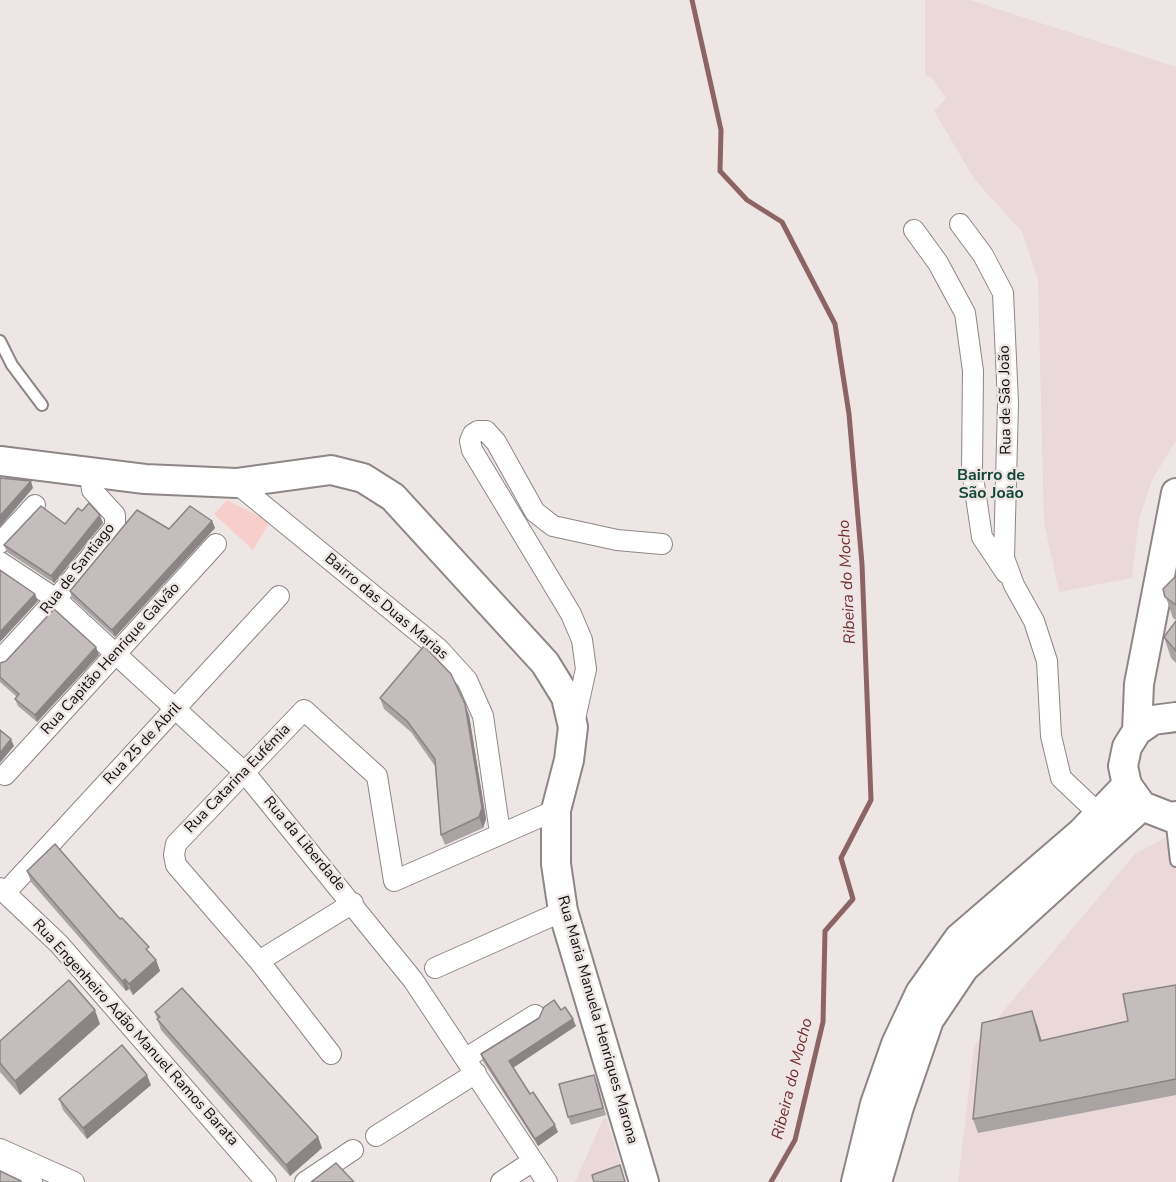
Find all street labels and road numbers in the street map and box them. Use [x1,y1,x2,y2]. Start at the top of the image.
street label: Rua de São João [996,345,1016,455]
street label: Rua de Santiago [37,520,119,618]
street label: Bairro das Duas Marias [321,550,451,664]
street label: Rua Capitão Henrique Galvão [38,579,184,739]
street label: Rua 25 de Abril [100,699,186,789]
street label: Rua Catarina Eufémia [181,721,295,837]
street label: Rua da Liberdade [259,793,349,895]
street label: Rua Maria Manuela Henriques Marona [553,894,641,1146]
street label: Rua Engenheiro Adão Manuel Ramos Barata [28,916,242,1150]

